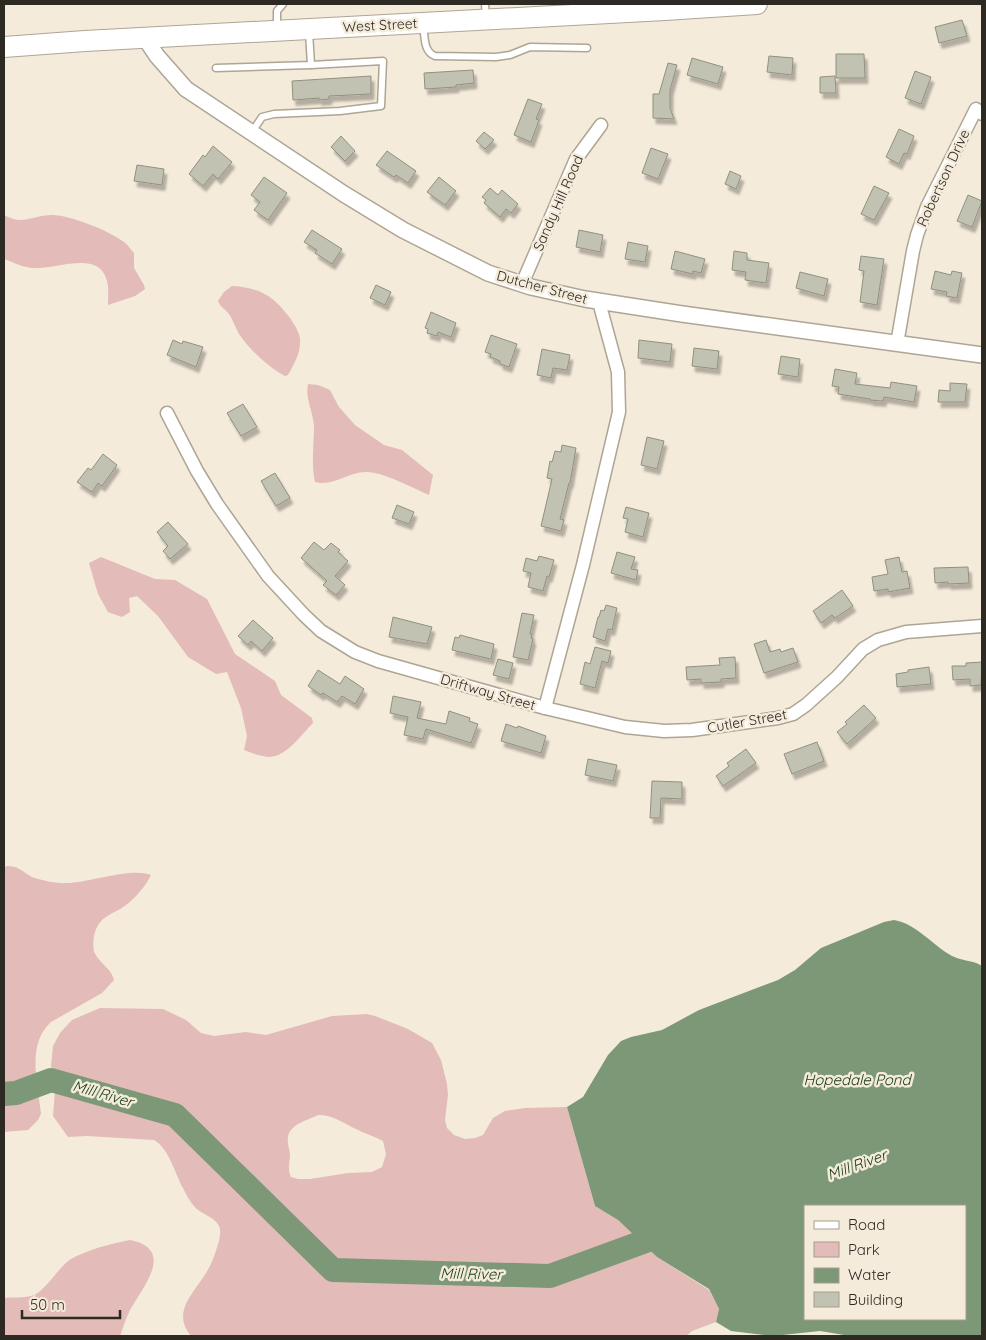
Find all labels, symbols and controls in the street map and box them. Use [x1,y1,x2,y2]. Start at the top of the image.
street label: West Street [342,14,418,36]
street label: Robertson Drive [913,126,973,229]
street label: Sandy Hill Road [529,152,587,254]
street label: Dutcher Street [495,266,590,308]
street label: Driftway Street [438,670,538,714]
street label: Cutler Street [706,705,788,737]
water label: Hopedale Pond [803,1070,912,1089]
water label: Mill River [71,1076,138,1112]
water label: Mill River [824,1144,891,1184]
legend [804,1205,966,1320]
text: Road [848,1215,885,1234]
text: Park [848,1240,880,1259]
water label: Mill River [440,1263,504,1284]
text: Water [848,1265,891,1284]
scale bar [22,1288,120,1320]
text: Building [848,1290,903,1309]
text: 50 m [30,1295,65,1314]

